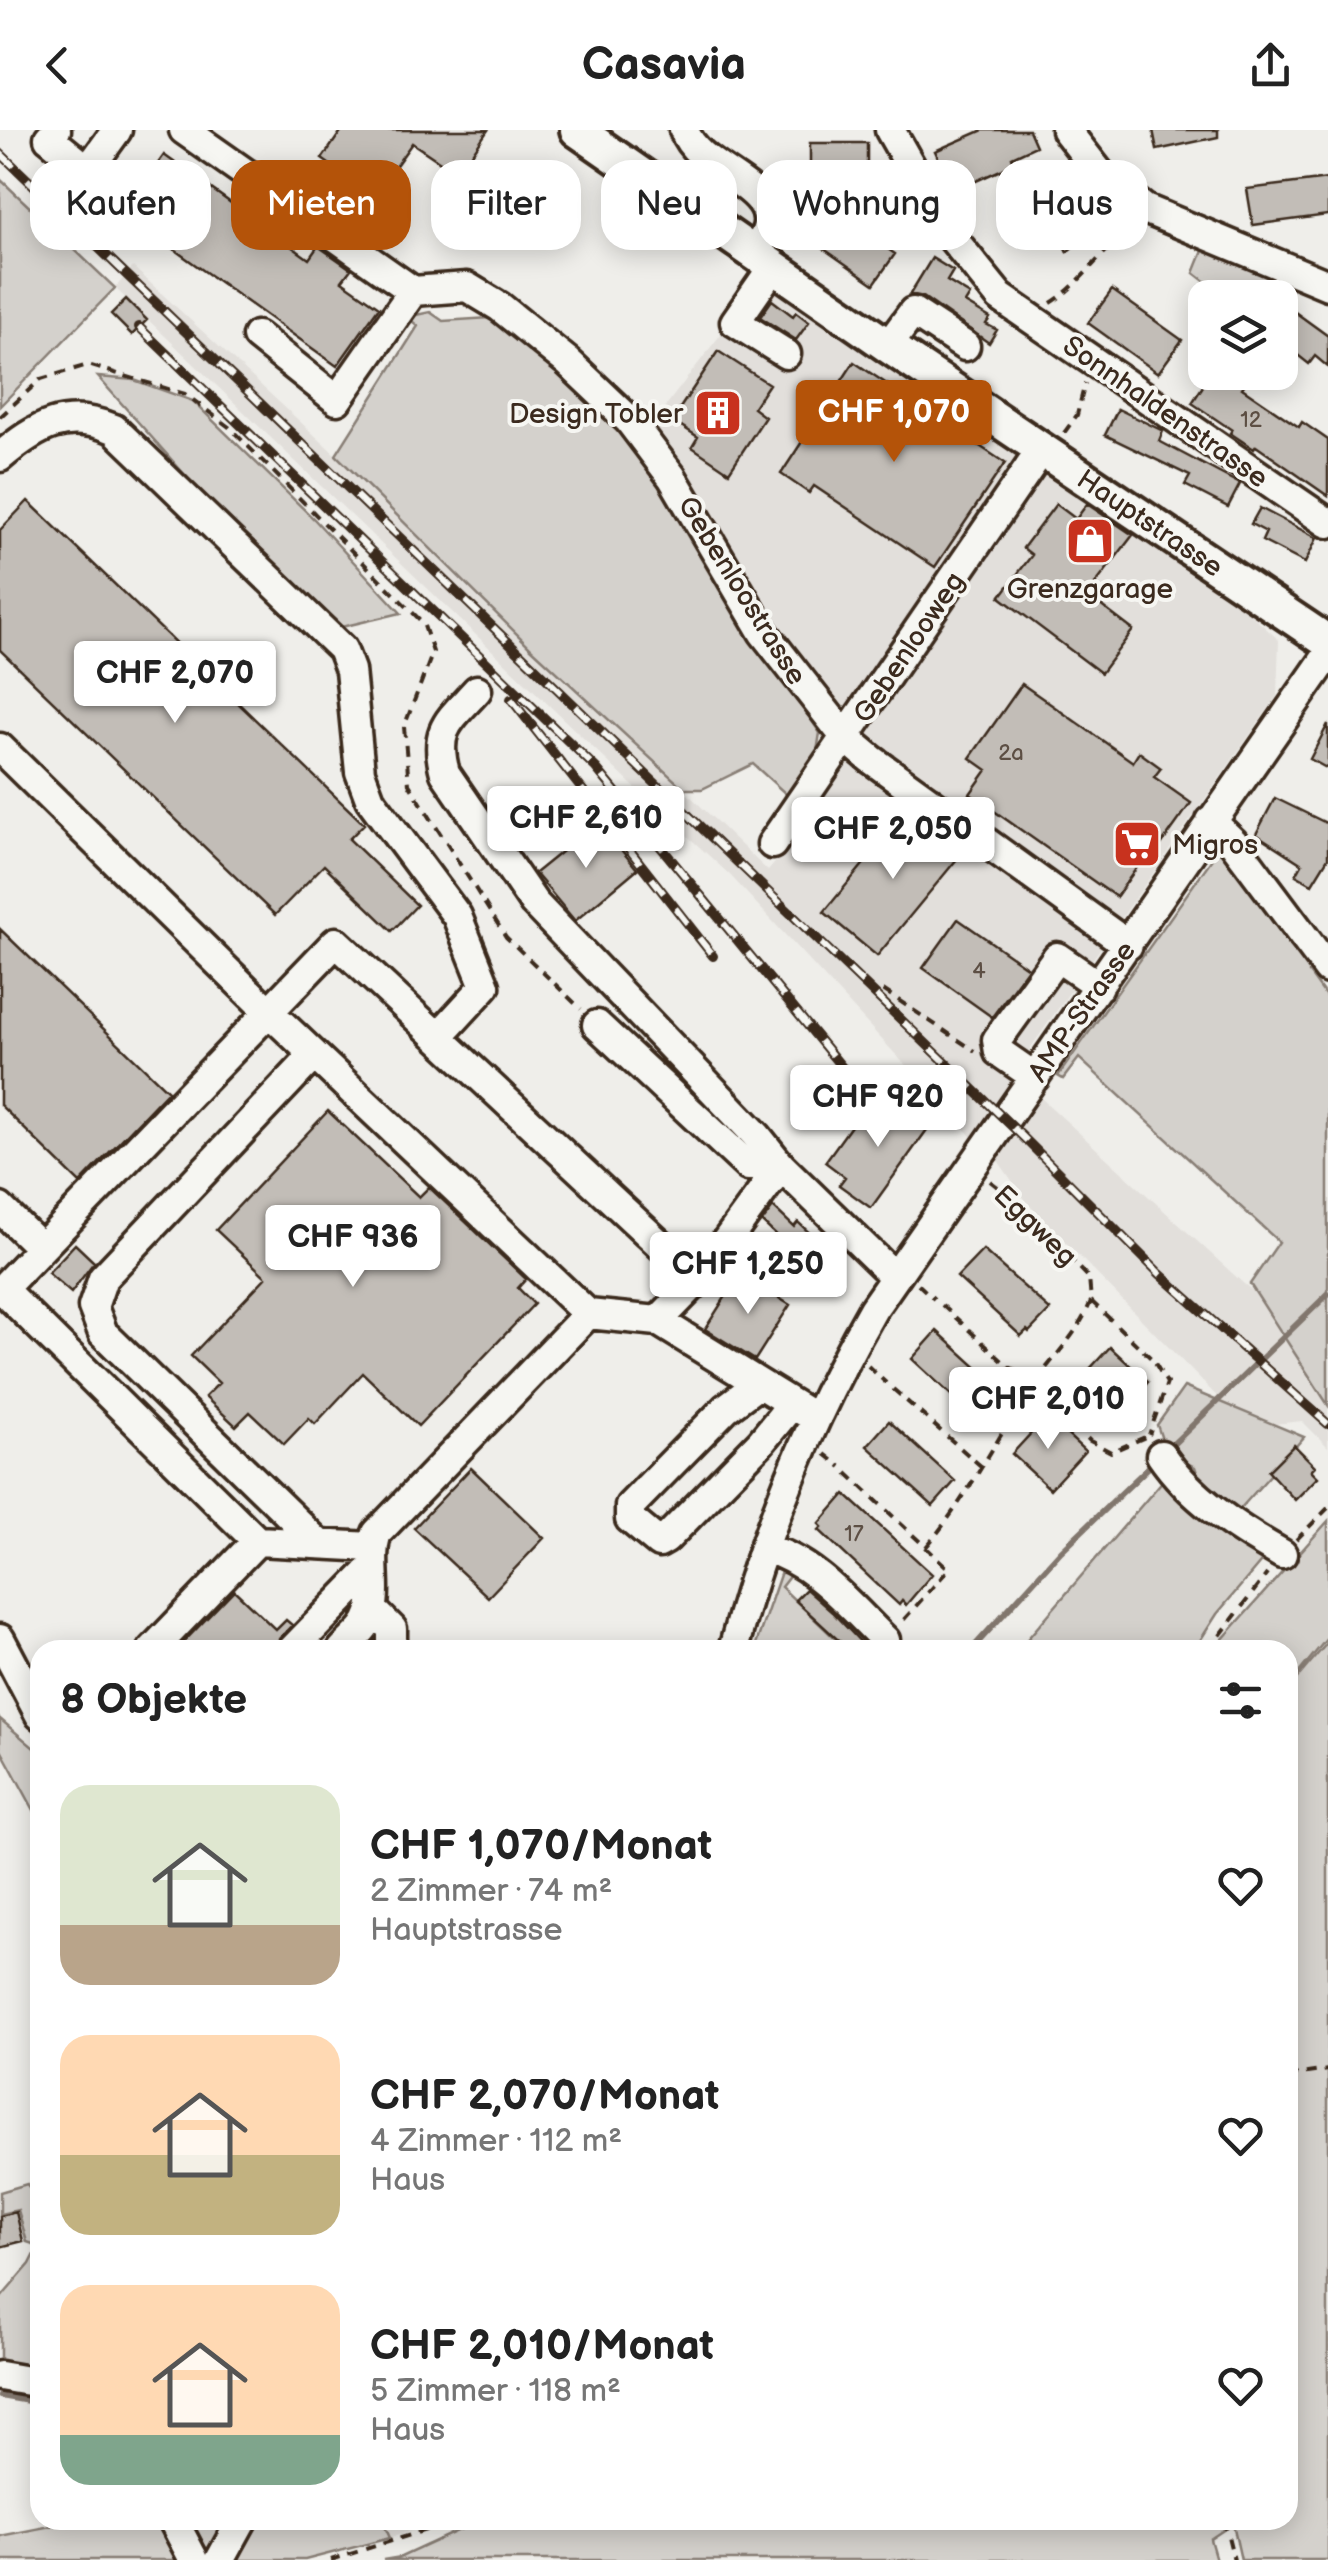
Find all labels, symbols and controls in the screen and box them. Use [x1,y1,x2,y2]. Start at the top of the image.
icon: back [30,38,85,93]
text: Casavia [582,38,746,93]
icon: share [1243,38,1298,93]
chip: Kaufen [30,160,211,250]
chip: Mieten [231,160,411,250]
chip: Filter [431,160,581,250]
chip: Neu [601,160,737,250]
chip: Wohnung [757,160,976,250]
chip: Haus [996,160,1148,250]
map controls [1188,280,1298,390]
button: layers [1188,280,1298,390]
street label: Sonnhaldenstrasse [1056,329,1274,495]
pin: CHF 1,070 [780,380,1008,465]
building icon: Design Tobler [692,387,744,439]
text: CHF 1,070 [818,393,970,432]
place label: Design Tobler [509,398,684,431]
house number: 12 [1240,407,1262,434]
street label: Hauptstrasse [1071,463,1229,585]
street label: Gebenloostrasse [671,491,813,691]
shop icon: Grenzgarage [1064,515,1116,567]
street label: Gebenlooweg [847,566,972,730]
place label: Grenzgarage [1007,573,1173,606]
pin: CHF 2,070 [61,641,289,726]
text: CHF 2,070 [96,654,254,693]
house number: 2a [998,740,1024,767]
pin: CHF 2,610 [472,786,700,871]
pin: CHF 2,050 [779,797,1007,882]
text: CHF 2,610 [509,799,663,838]
text: CHF 2,050 [814,810,972,849]
supermarket icon: Migros [1111,818,1163,870]
place label: Migros [1172,829,1258,862]
street label: AMP-Strasse [1022,935,1143,1088]
house number: 4 [972,958,986,985]
pin: CHF 920 [786,1065,970,1150]
text: CHF 920 [812,1078,944,1117]
street label: Eggweg [987,1179,1083,1273]
pin: CHF 936 [261,1205,445,1290]
text: CHF 936 [287,1218,419,1257]
pin: CHF 1,250 [634,1232,862,1317]
text: CHF 1,250 [672,1245,824,1284]
pin: CHF 2,010 [934,1367,1162,1452]
text: CHF 2,010 [971,1380,1125,1419]
house number: 17 [844,1521,864,1548]
icon: filters [1213,1673,1268,1728]
text: 8 Objekte [60,1675,247,1726]
text: CHF 1,070/Monat [370,1821,712,1872]
icon: home [140,1825,260,1945]
icon: heart [1213,1858,1268,1913]
text: 2 Zimmer · 74 m² [370,1872,612,1911]
text: Hauptstrasse [370,1911,562,1950]
text: CHF 2,070/Monat [370,2071,719,2122]
icon: home [140,2075,260,2195]
icon: heart [1213,2108,1268,2163]
text: 4 Zimmer · 112 m² [370,2122,622,2161]
text: Haus [370,2161,445,2200]
text: CHF 2,010/Monat [370,2321,714,2372]
icon: home [140,2325,260,2445]
icon: heart [1213,2358,1268,2413]
text: 5 Zimmer · 118 m² [370,2372,621,2411]
text: Haus [370,2411,445,2450]

